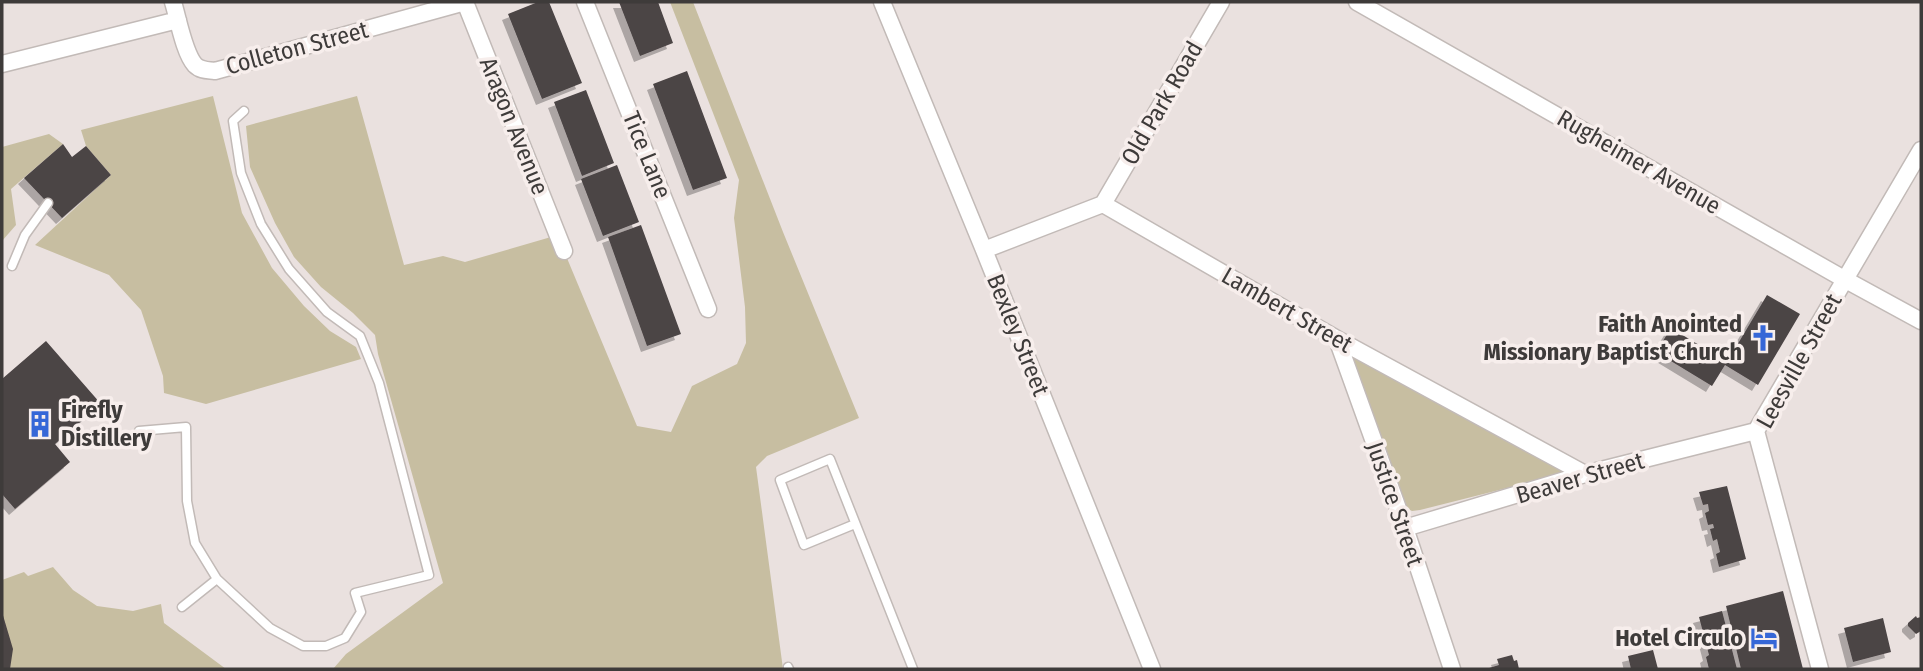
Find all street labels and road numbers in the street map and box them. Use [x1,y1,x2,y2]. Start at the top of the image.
street label: Colleton Street [223,16,371,80]
street label: Old Park Road [1115,36,1209,170]
street label: Aragon Avenue [474,53,554,199]
street label: Rugheimer Avenue [1552,104,1726,220]
street label: Tice Lane [617,107,677,203]
street label: Lambert Street [1217,261,1357,359]
street label: Bexley Street [981,270,1055,400]
street label: Leesville Street [1751,289,1848,433]
street label: Justice Street [1361,438,1429,570]
street label: Beaver Street [1513,446,1647,510]

